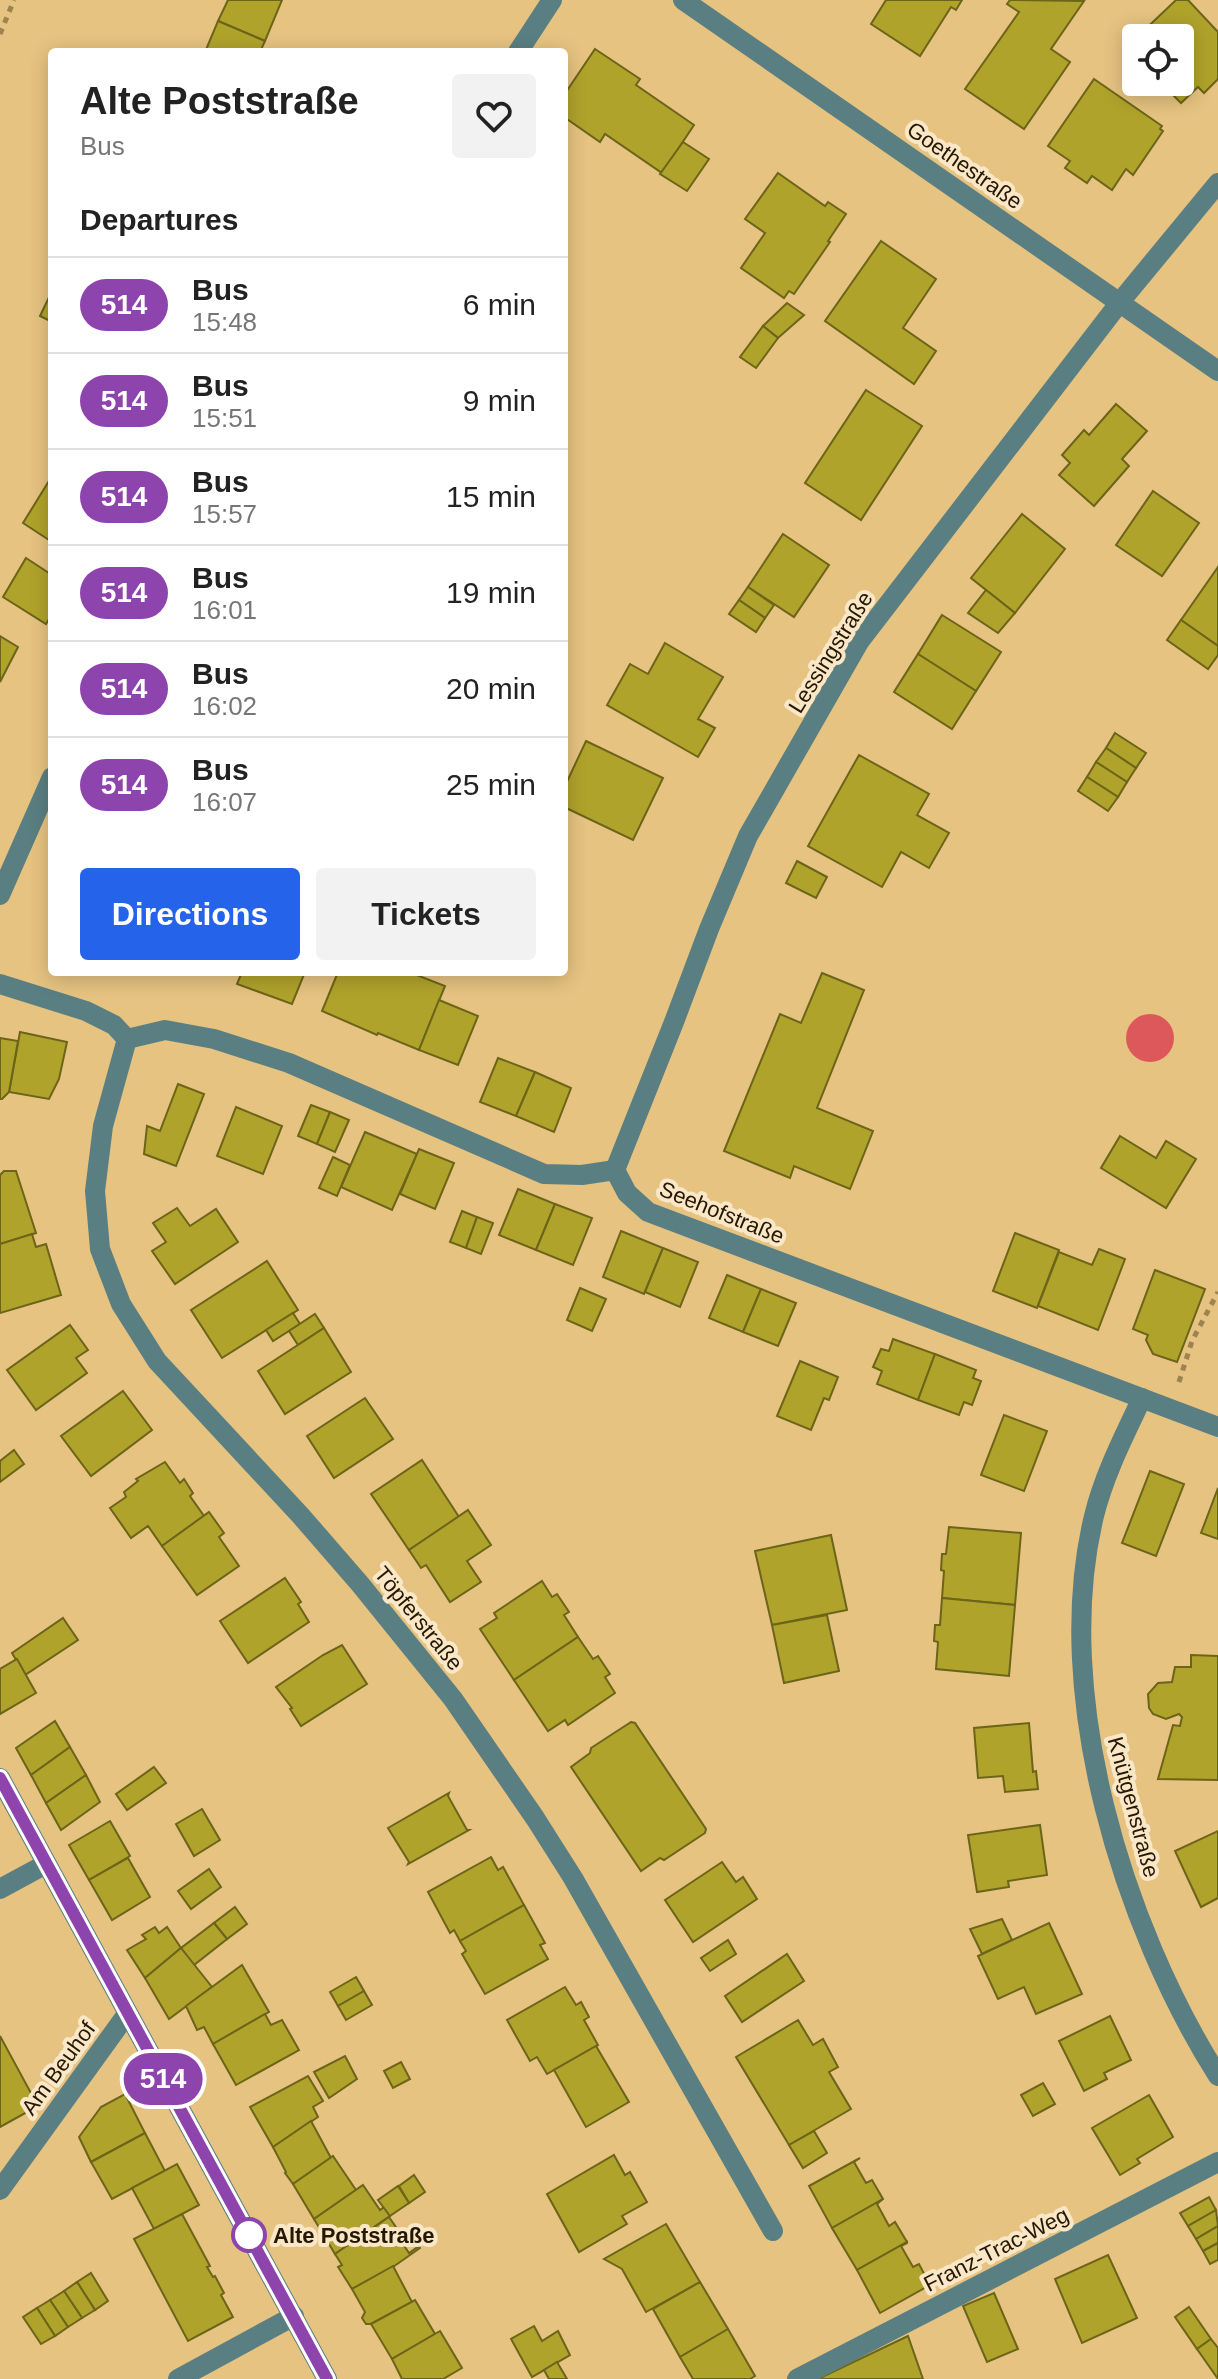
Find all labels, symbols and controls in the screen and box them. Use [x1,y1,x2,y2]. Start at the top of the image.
map controls [1122,24,1194,96]
button: locate [1122,24,1194,96]
button: heart [452,74,536,158]
text: Alte Poststraße [80,80,359,122]
street label: Goethestraße [902,117,1027,214]
text: Bus [80,131,125,161]
text: Departures [80,203,238,236]
text: Bus [192,273,249,306]
text: 6 min [463,288,536,321]
text: 514 [101,289,147,320]
text: 15:48 [192,307,257,337]
text: Bus [192,369,249,402]
text: 9 min [463,384,536,417]
text: 514 [101,385,147,416]
text: 15:51 [192,403,257,433]
text: Bus [192,465,249,498]
text: 15 min [446,480,536,513]
text: 514 [101,481,147,512]
text: 15:57 [192,499,257,529]
text: Bus [192,561,249,594]
text: 19 min [446,576,536,609]
text: 514 [101,577,147,608]
street label: Lessingstraße [783,587,878,717]
text: 16:01 [192,595,257,625]
text: Bus [192,657,249,690]
text: 20 min [446,672,536,705]
text: 514 [101,673,147,704]
text: 16:02 [192,691,257,721]
text: Bus [192,753,249,786]
text: 25 min [446,768,536,801]
text: 514 [101,769,147,800]
text: 16:07 [192,787,257,817]
button: Directions [80,868,300,960]
button: Tickets [316,868,536,960]
street label: Seehofstraße [656,1176,788,1249]
street label: Töpferstraße [369,1562,468,1675]
street label: Knütgenstraße [1103,1734,1164,1880]
street label: Am Beuhof [16,2016,101,2120]
line badge: 514 [117,2053,209,2105]
text: 514 [140,2063,186,2094]
street label: Franz-Trac-Weg [920,2202,1073,2297]
marker: Alte Poststraße [232,2218,266,2252]
place label: Alte Poststraße [273,2223,434,2248]

